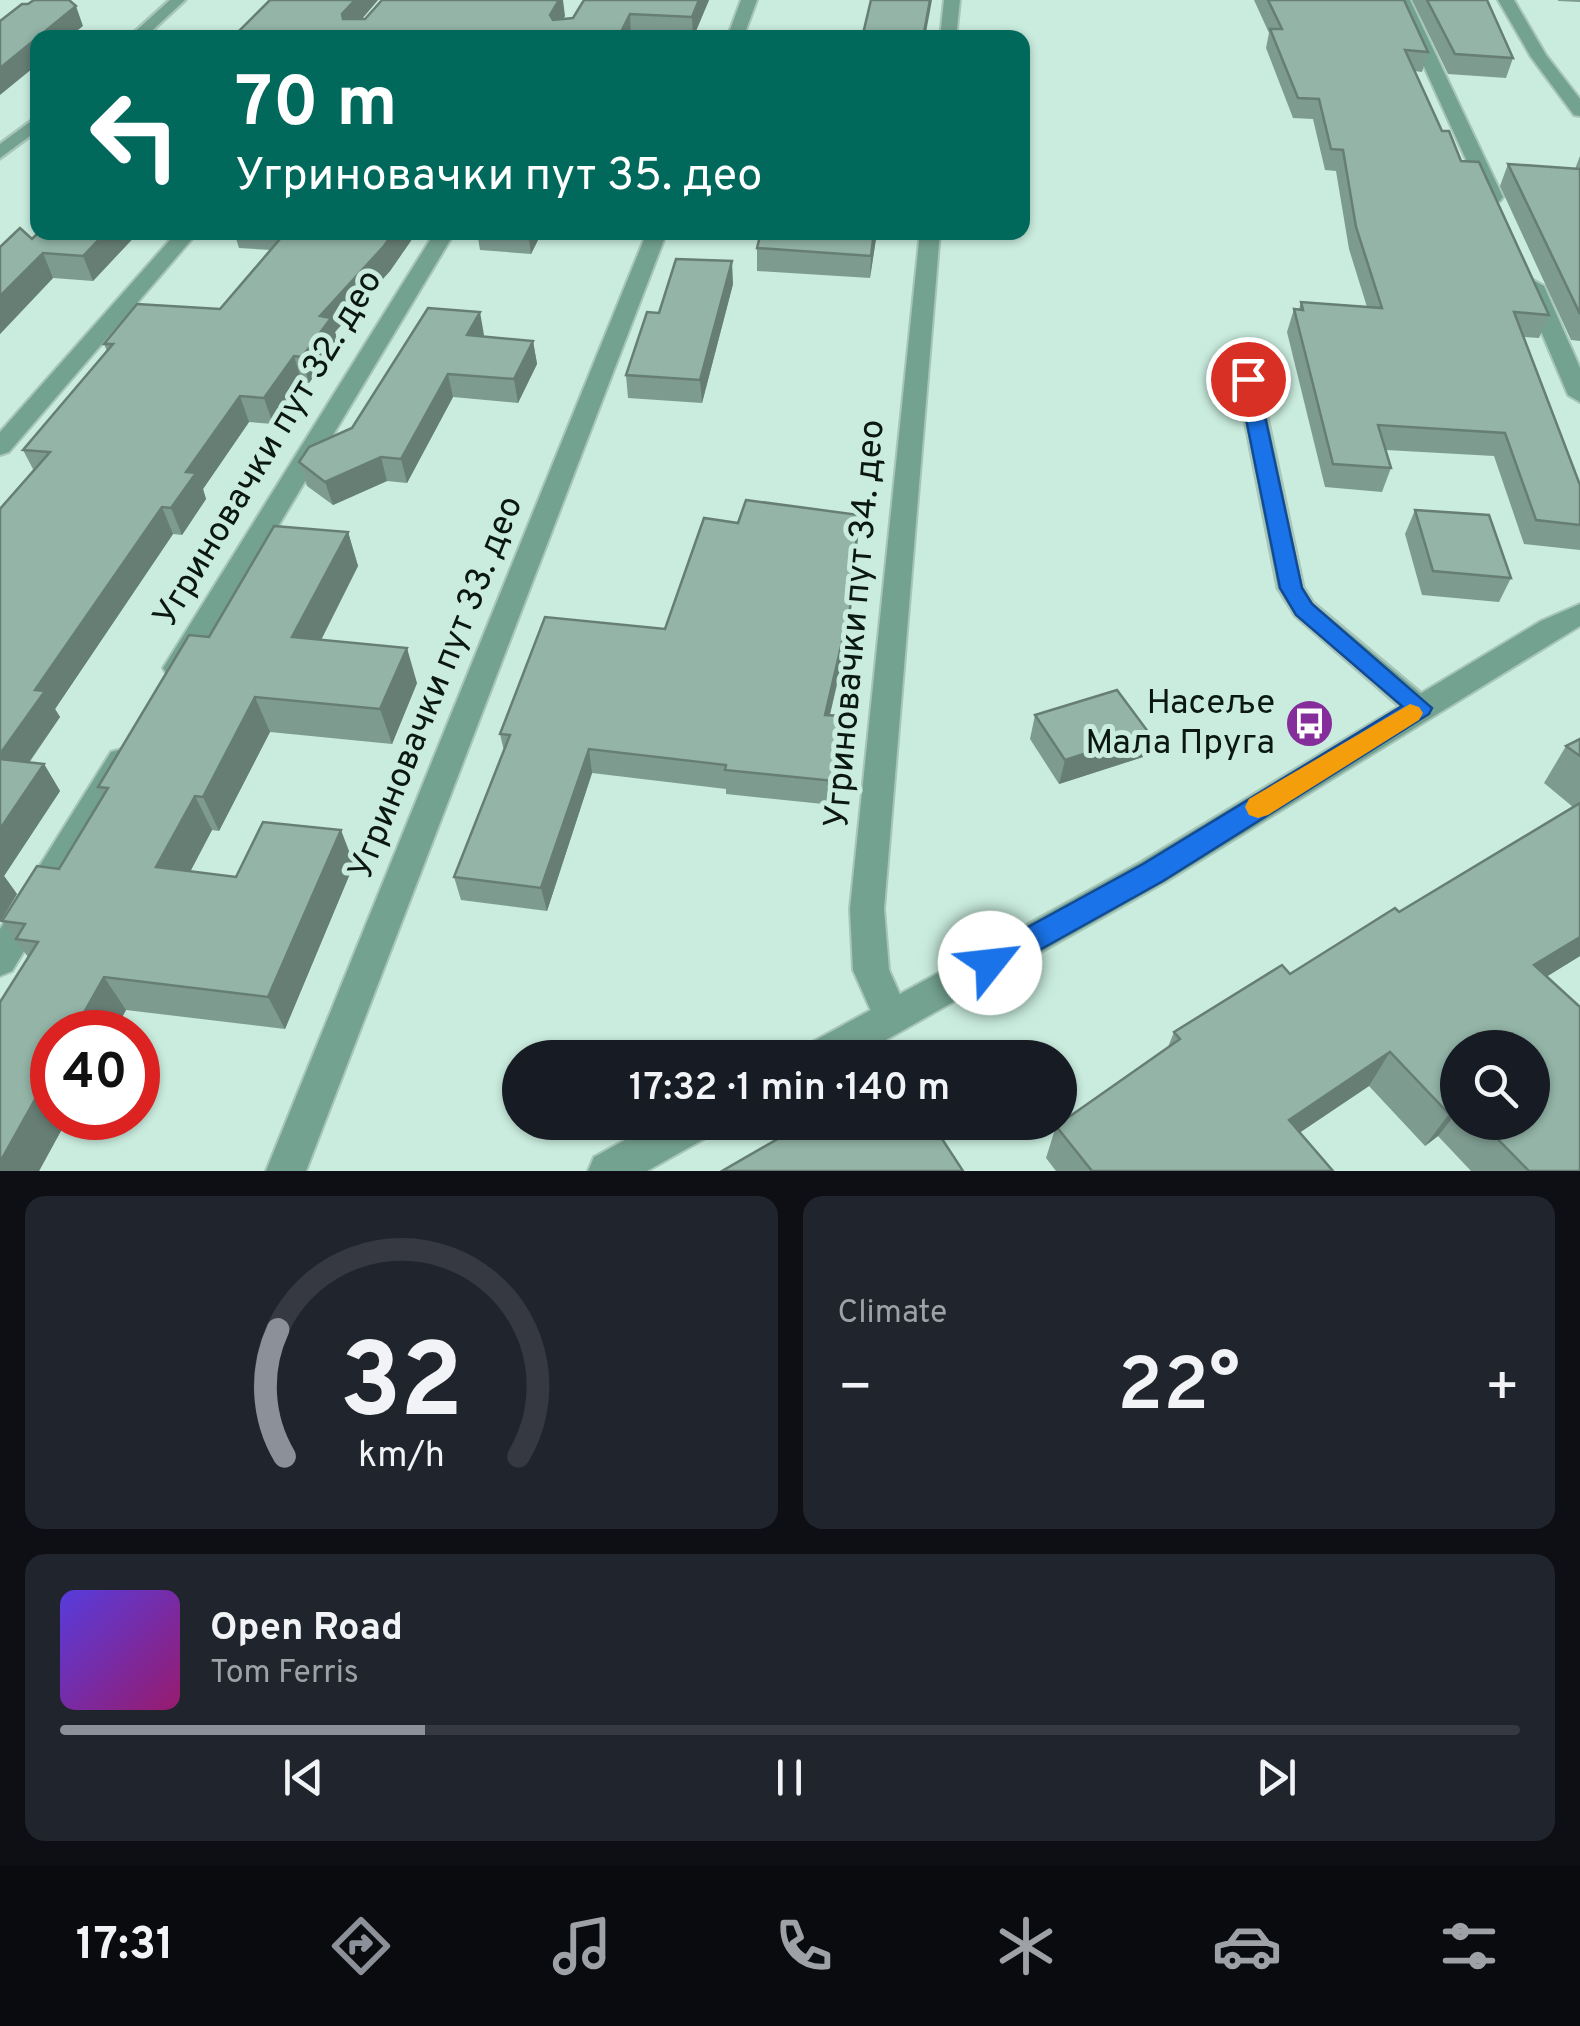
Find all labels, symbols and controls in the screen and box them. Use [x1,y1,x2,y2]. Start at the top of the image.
text: 70 m [235,62,398,151]
icon: left [70,70,200,200]
text: Угриновачки пут 35. део [235,149,762,206]
street label: Угриновачки пут 32. део [145,262,393,636]
pin [1206,337,1291,422]
icon: arrive [1221,352,1276,407]
street label: Угриновачки пут 34. део [816,418,896,830]
street label: Угриновачки пут 33. део [340,490,534,886]
place label: Насеље Мала Пруга [1085,682,1275,766]
bus stop icon: Насеље Мала Пруга [1284,698,1336,750]
position arrow [938,911,1042,1015]
speed limit sign: 40 [30,1010,160,1140]
map controls [1440,1030,1550,1140]
button: search [1440,1030,1550,1140]
text: 17:32 · 1 min · 140 m [629,1065,950,1114]
text: Climate [838,1294,947,1334]
text: 32 [339,1322,463,1454]
text: 22° [1117,1342,1240,1437]
text: − [838,1355,873,1425]
text: + [1485,1355,1520,1425]
text: km/h [358,1434,445,1480]
text: Open Road [210,1605,403,1654]
text: Tom Ferris [210,1654,359,1694]
icon: previous [276,1750,331,1805]
icon: pause [762,1750,817,1805]
icon: next [1249,1750,1304,1805]
icon: directions [326,1911,396,1981]
icon: music [547,1911,617,1981]
icon: phone [769,1911,839,1981]
icon: climate [991,1911,1061,1981]
icon: car [1212,1911,1282,1981]
icon: filters [1434,1911,1504,1981]
text: 17:31 [76,1918,174,1975]

